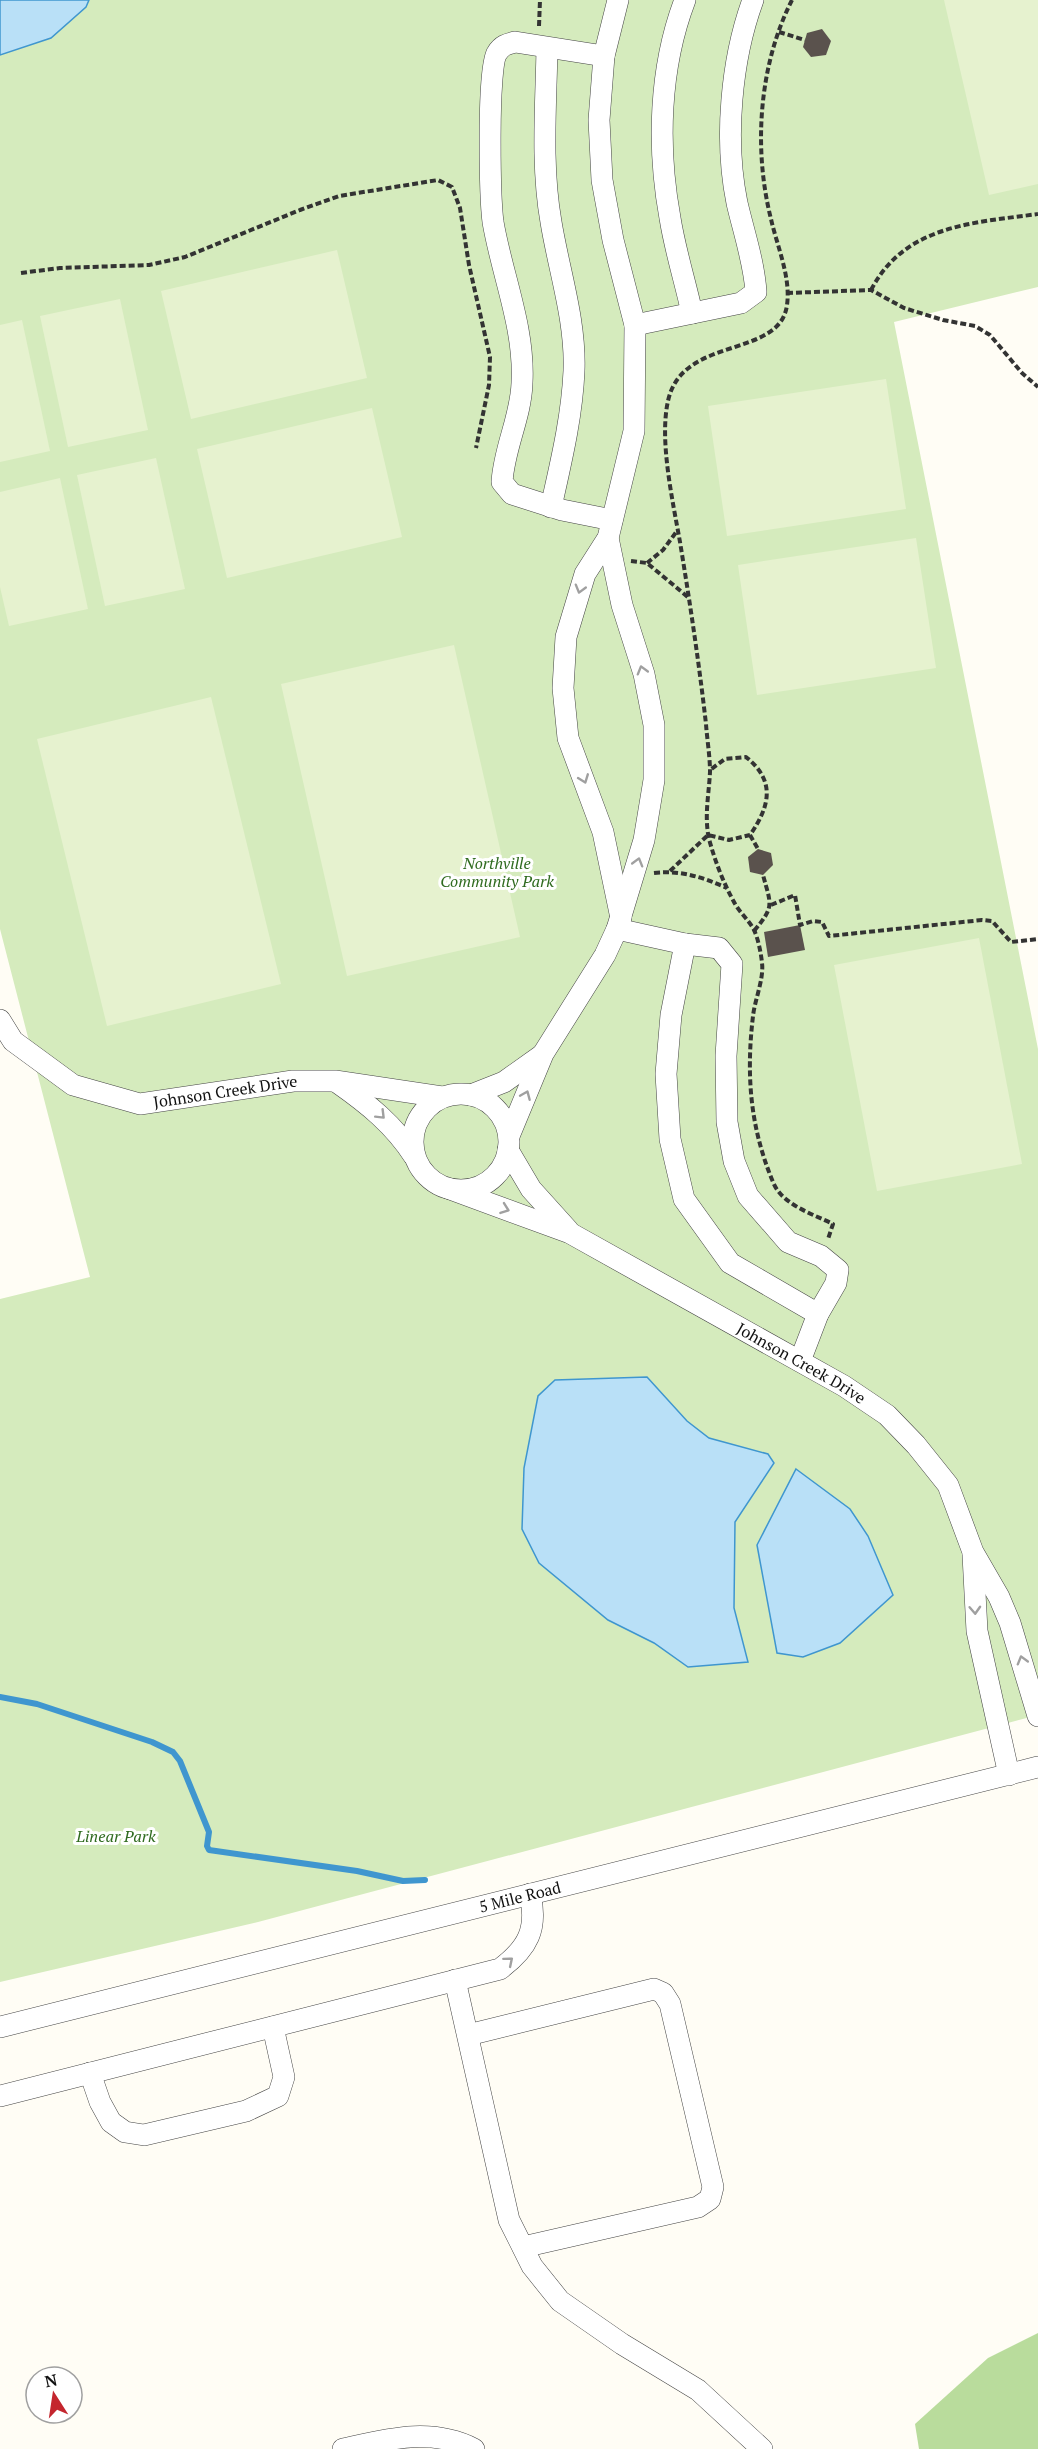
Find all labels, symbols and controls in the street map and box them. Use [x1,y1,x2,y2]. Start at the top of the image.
one-way arrow [575,584,588,594]
one-way arrow [637,665,649,676]
one-way arrow [577,772,589,783]
park label: Northville Community Park [440,852,554,892]
one-way arrow [631,857,643,868]
street label: Johnson Creek Drive [152,1070,297,1113]
one-way arrow [518,1090,530,1101]
one-way arrow [373,1108,384,1119]
one-way arrow [499,1202,510,1214]
street label: Johnson Creek Drive [733,1317,870,1409]
one-way arrow [968,1606,981,1615]
one-way arrow [1017,1655,1029,1666]
park label: Linear Park [75,1825,156,1847]
street label: 5 Mile Road [477,1876,563,1918]
one-way arrow [502,1958,513,1969]
north arrow [24,2365,84,2425]
text: N [43,2368,59,2392]

